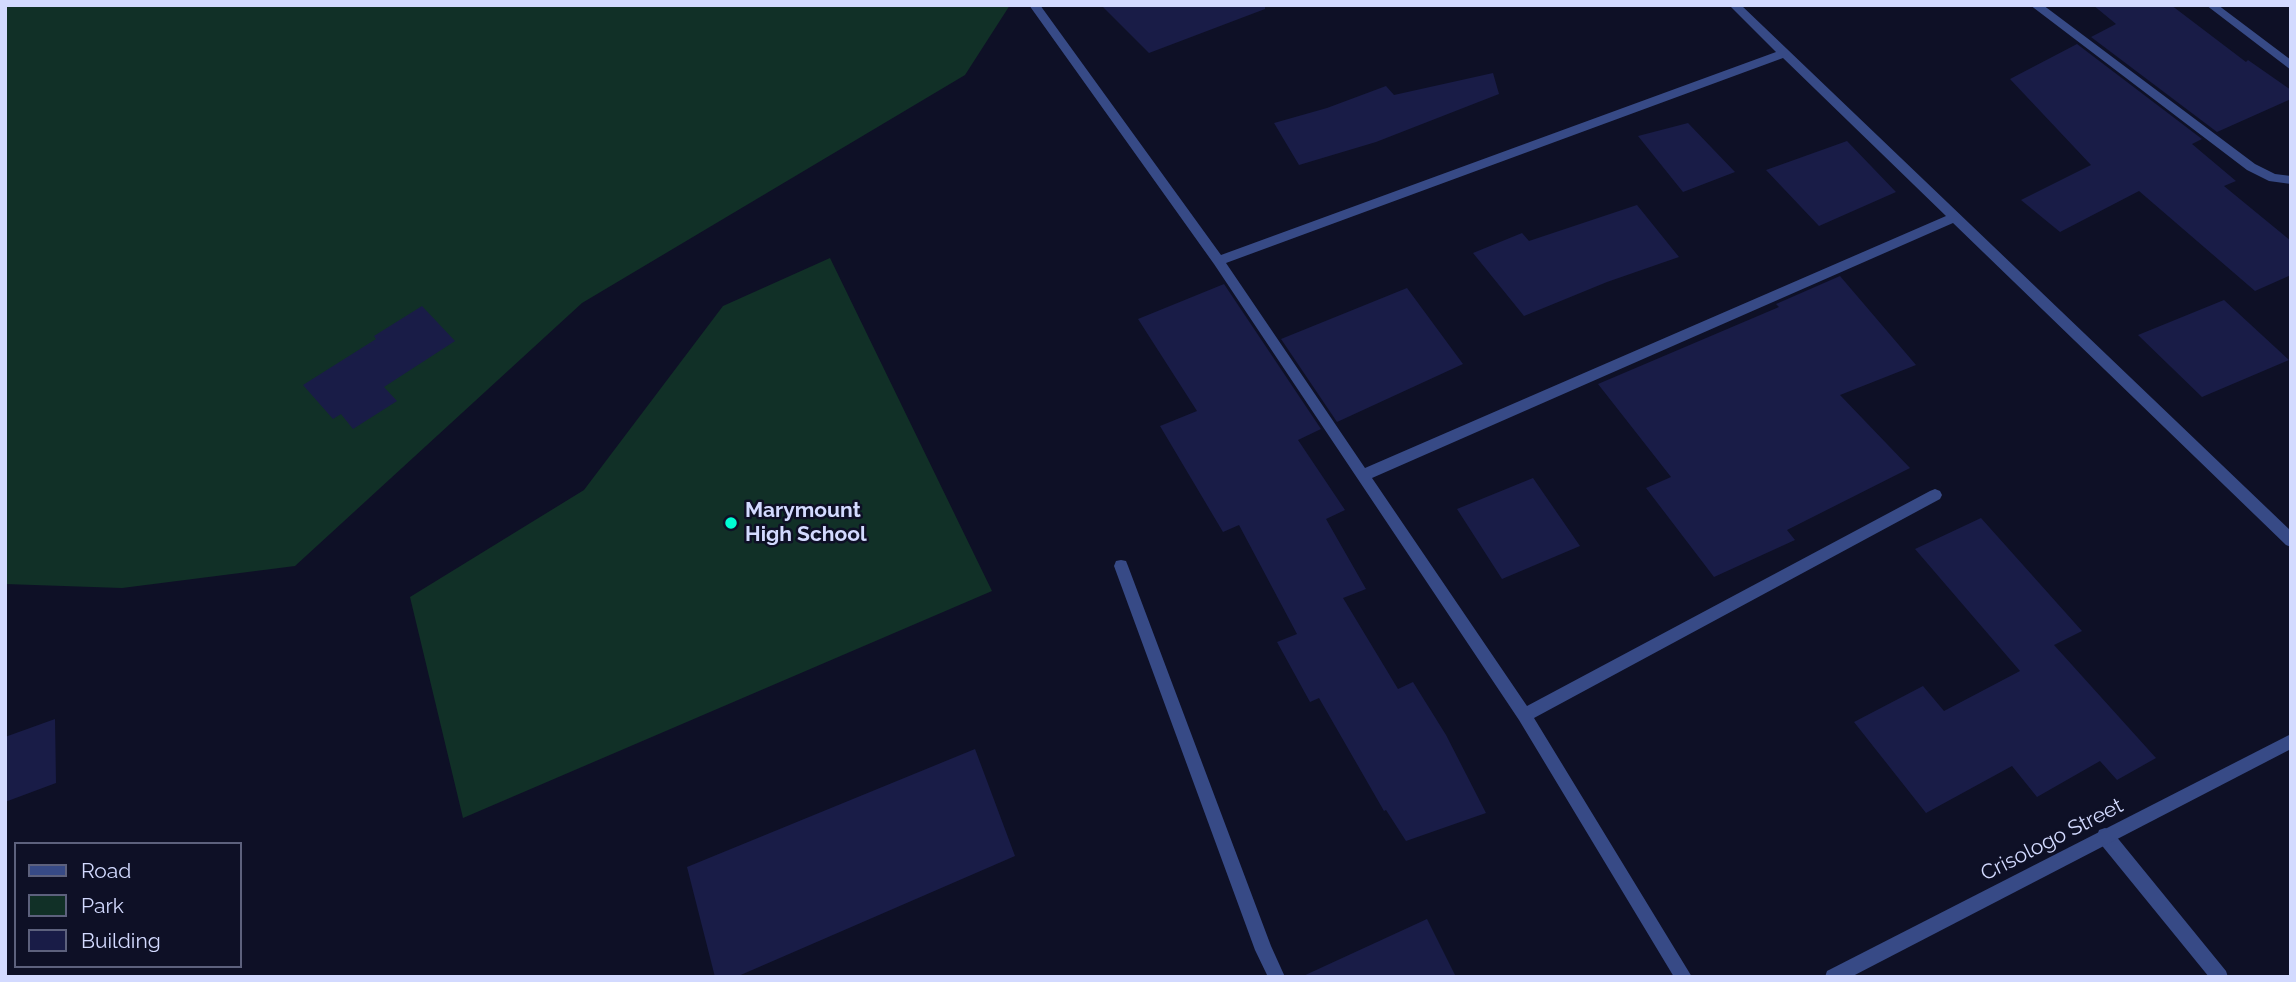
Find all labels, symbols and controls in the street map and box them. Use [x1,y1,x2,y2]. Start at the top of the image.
place label: Marymount High School [745,498,867,548]
marker: Marymount High School [723,515,739,531]
street label: Crisologo Street [1977,793,2127,887]
legend [14,842,242,968]
text: Road [81,858,131,883]
text: Park [81,893,124,918]
text: Building [81,928,161,953]

